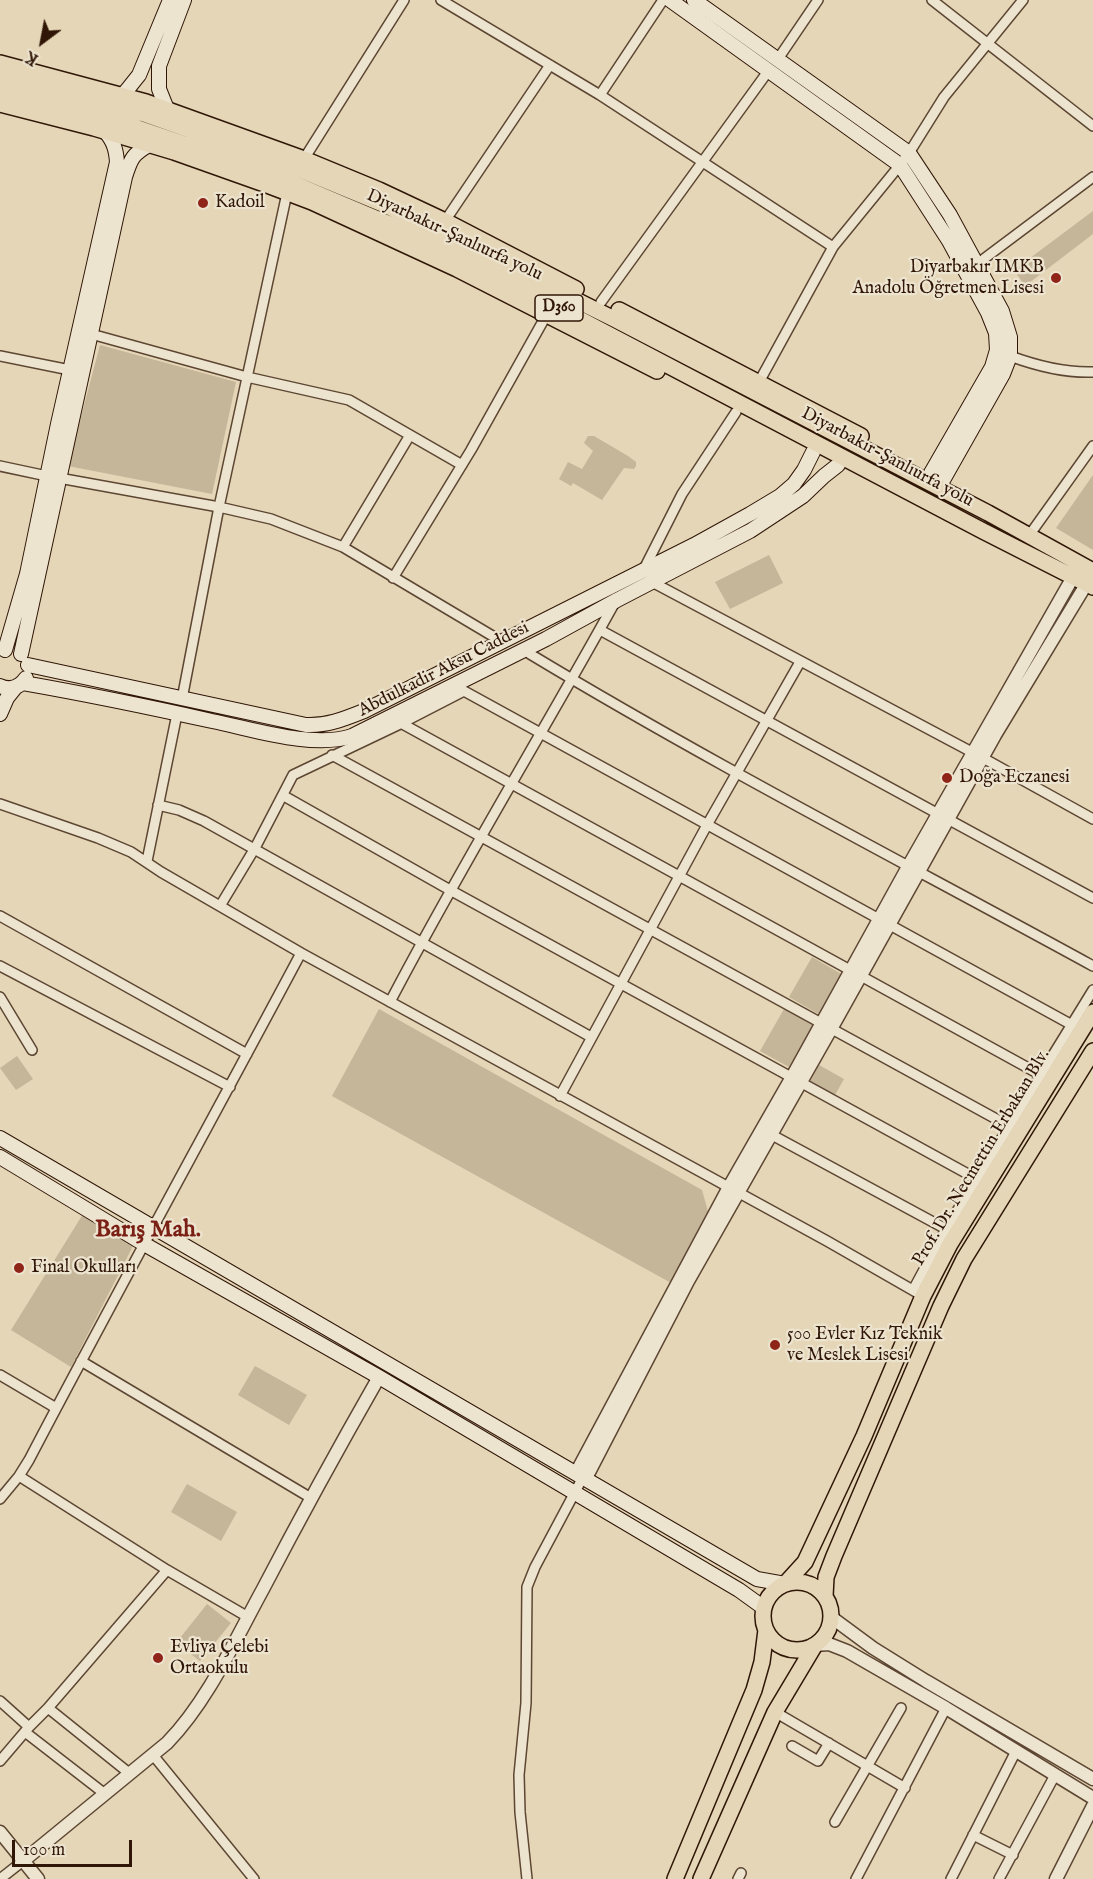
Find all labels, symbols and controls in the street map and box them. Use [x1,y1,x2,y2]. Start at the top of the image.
north arrow [12,12,72,72]
text: K [22,46,43,69]
street label: Diyarbakır-Şanlıurfa yolu [362,186,546,286]
place label: Kadoil [215,192,265,214]
marker: Kadoil [196,196,210,210]
place label: Diyarbakır IMKB Anadolu Öğretmen Lisesi [852,257,1044,300]
marker: Diyarbakır IMKB Anadolu Öğretmen Lisesi [1049,271,1063,285]
road number: D360 [535,295,583,321]
street label: Diyarbakır-Şanlıurfa yolu [797,403,977,513]
street label: Abdulkadir Aksu Caddesi [355,618,533,722]
place label: Doğa Eczanesi [959,767,1070,789]
marker: Doğa Eczanesi [940,771,954,785]
street label: Prof. Dr. Necmettin Erbakan Blv. [909,1046,1055,1270]
district label: Barış Mah. [95,1217,201,1245]
place label: Final Okulları [31,1257,136,1279]
marker: Final Okulları [12,1261,26,1275]
place label: 500 Evler Kız Teknik ve Meslek Lisesi [787,1324,942,1366]
marker: 500 Evler Kız Teknik ve Meslek Lisesi [768,1338,782,1352]
place label: Evliya Çelebi Ortaokulu [170,1637,269,1680]
marker: Evliya Çelebi Ortaokulu [151,1651,165,1665]
scale bar [15,1828,135,1866]
text: 100 m [23,1839,65,1862]

